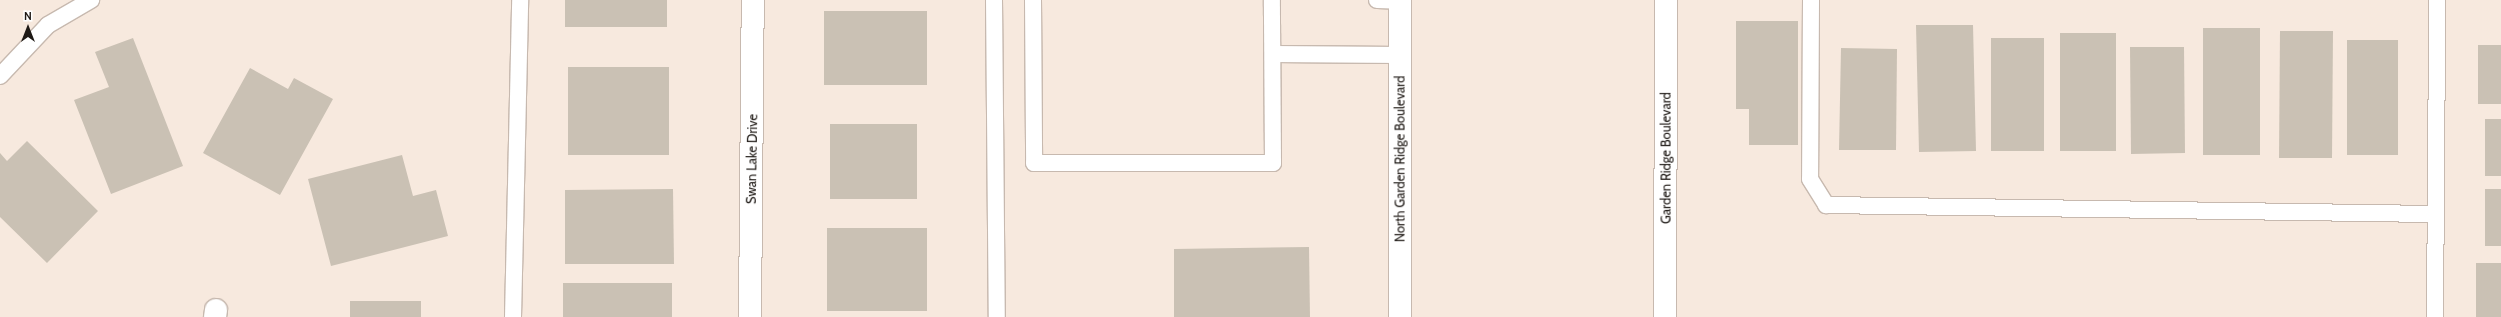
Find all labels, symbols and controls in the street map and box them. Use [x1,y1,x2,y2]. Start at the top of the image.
north arrow [8,8,48,48]
text: N [24,9,32,23]
street label: North Garden Ridge Boulevard [1392,76,1408,242]
street label: Garden Ridge Boulevard [1658,92,1674,224]
street label: Swan Lake Drive [743,114,761,204]

